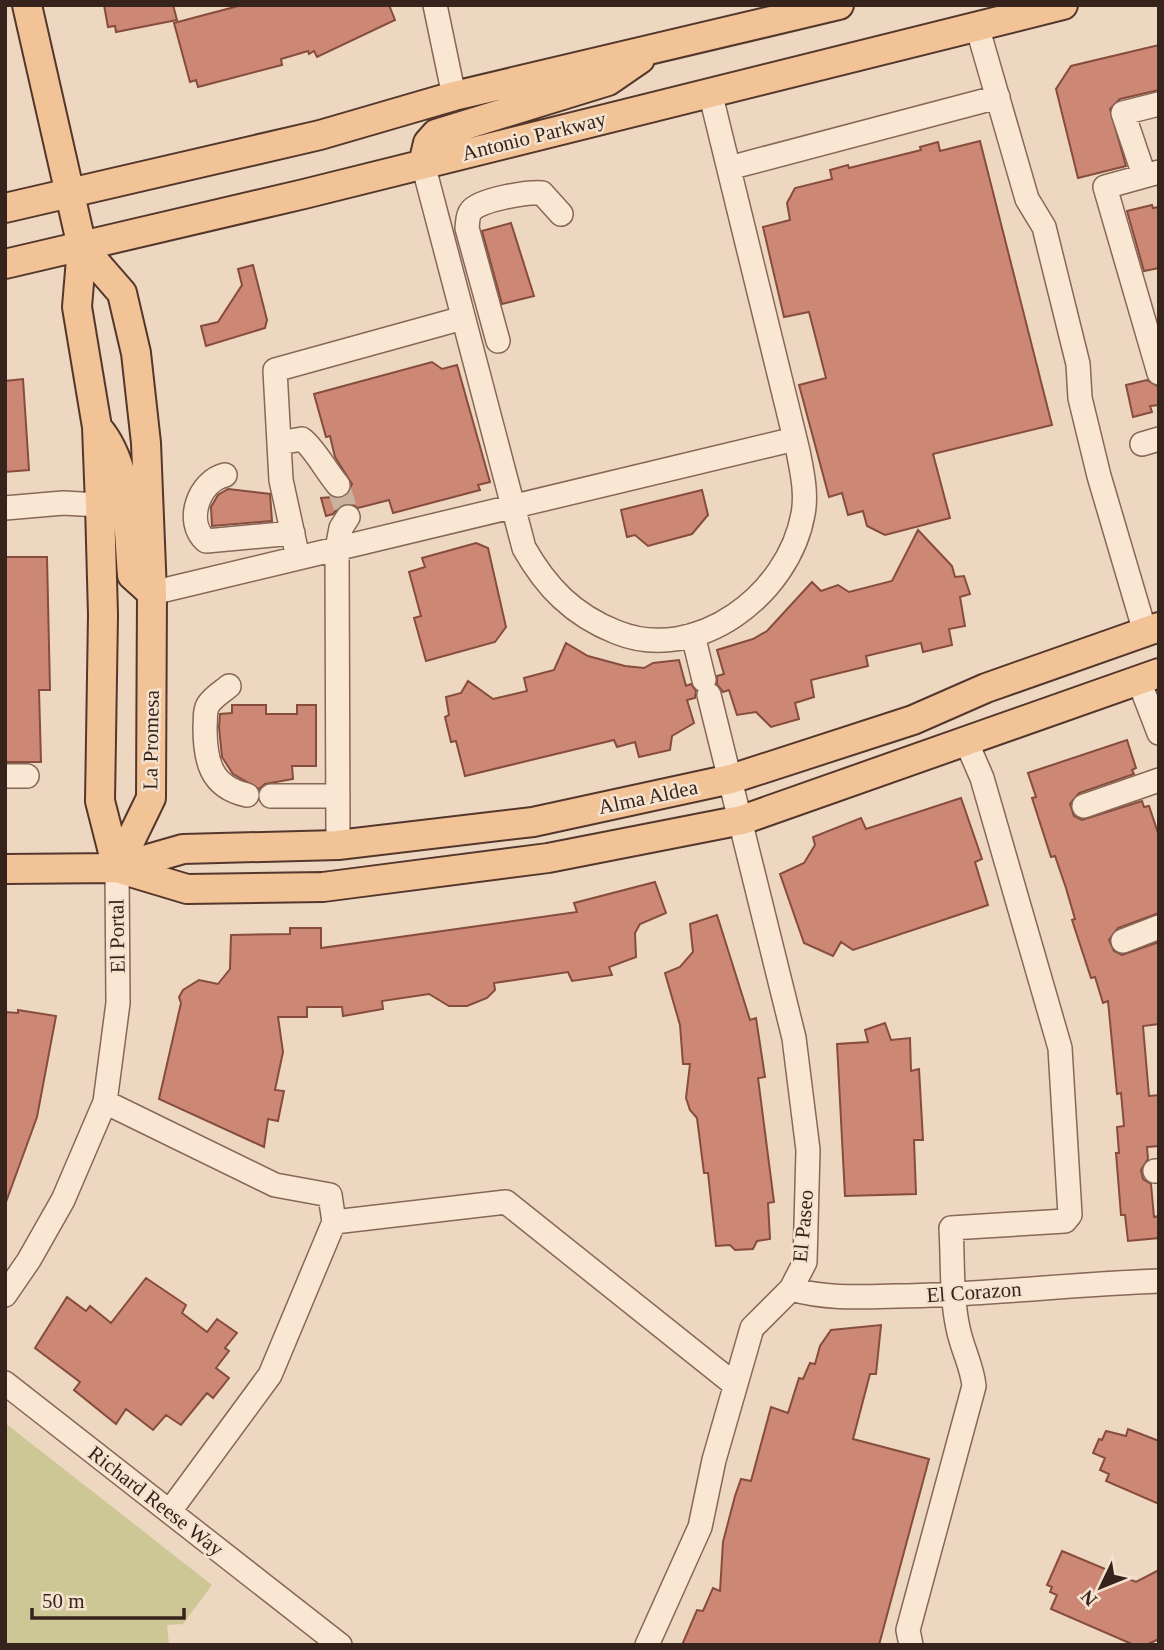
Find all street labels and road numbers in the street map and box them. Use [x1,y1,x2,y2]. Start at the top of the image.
street label: Antonio Parkway [459,106,609,165]
street label: La Promesa [138,689,164,790]
street label: Alma Aldea [596,775,700,819]
street label: El Portal [104,899,130,973]
street label: El Paseo [788,1189,818,1263]
street label: El Corazon [926,1277,1023,1307]
street label: Richard Reese Way [84,1441,229,1561]

